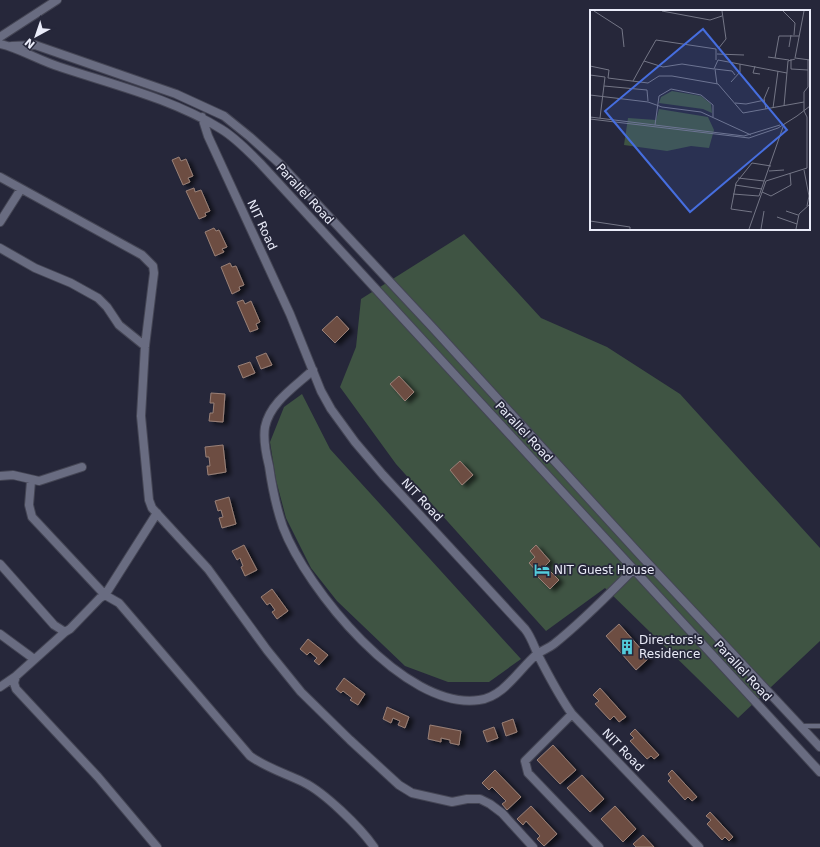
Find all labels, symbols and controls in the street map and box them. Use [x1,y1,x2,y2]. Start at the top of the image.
inset map [590,10,810,230]
north arrow [16,16,56,56]
text: N [22,35,38,51]
street label: Parallel Road [273,161,337,227]
street label: NIT Road [244,198,280,252]
street label: Parallel Road [492,399,556,465]
street label: NIT Road [399,476,445,524]
hotel icon: NIT Guest House [533,561,551,579]
place label: NIT Guest House [554,563,654,577]
place label: Directors's Residence [639,633,703,661]
building icon: Directors's Residence [618,638,636,656]
street label: Parallel Road [711,638,775,704]
street label: NIT Road [599,726,647,774]

